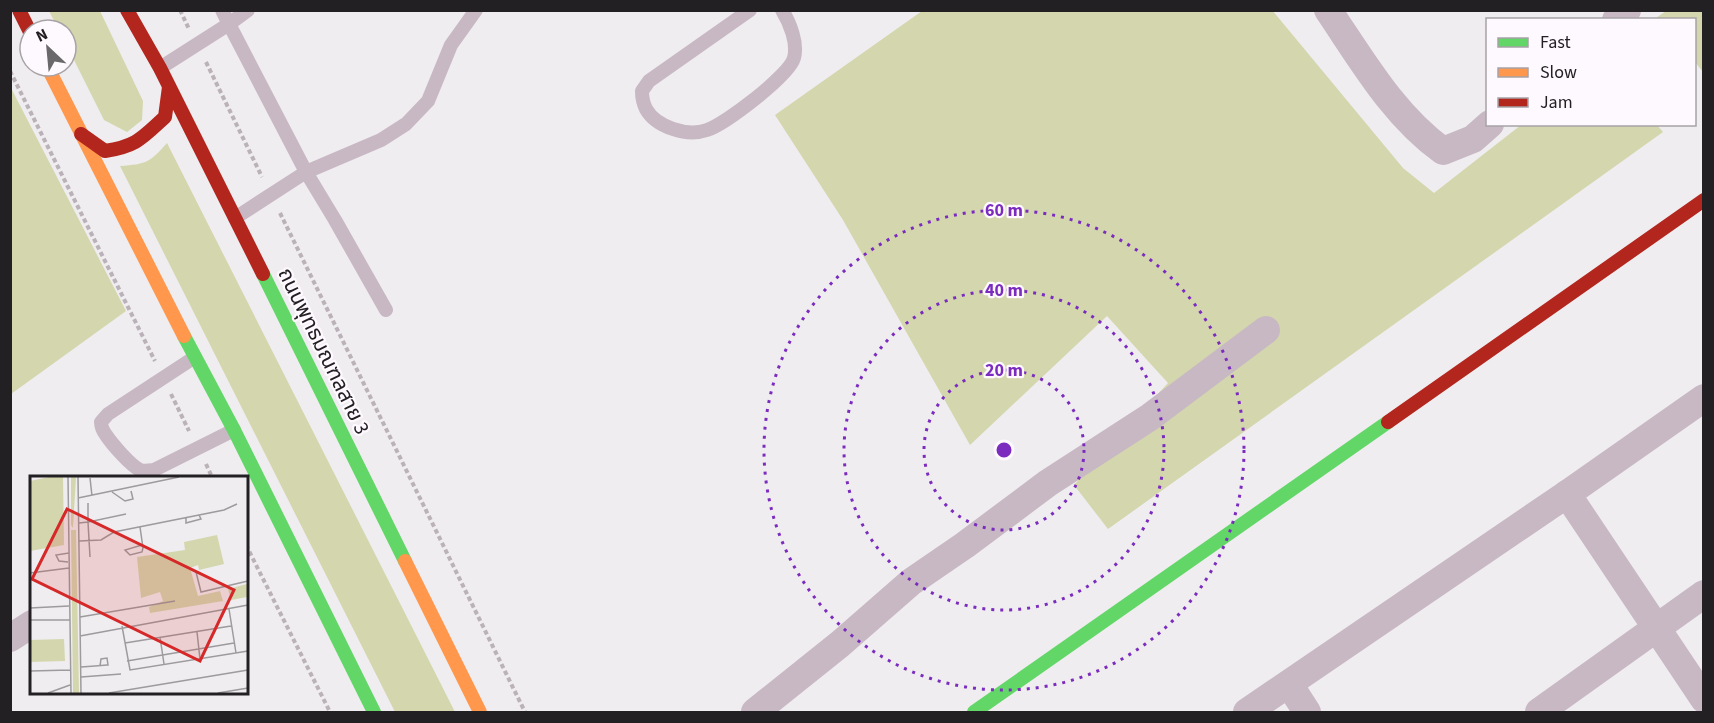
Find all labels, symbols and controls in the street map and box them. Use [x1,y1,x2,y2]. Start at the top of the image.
north arrow [18,18,78,78]
legend [1486,18,1696,126]
text: N [32,23,51,48]
text: Fast [1540,30,1571,55]
text: Slow [1540,60,1577,85]
text: Jam [1540,90,1573,115]
text: 60 m [985,198,1023,223]
street label: ถนนพุทธมณฑลสาย 3 [271,263,377,439]
text: 40 m [985,278,1023,303]
text: 20 m [985,358,1023,383]
centre of rings [994,440,1014,460]
inset map [30,476,248,693]

